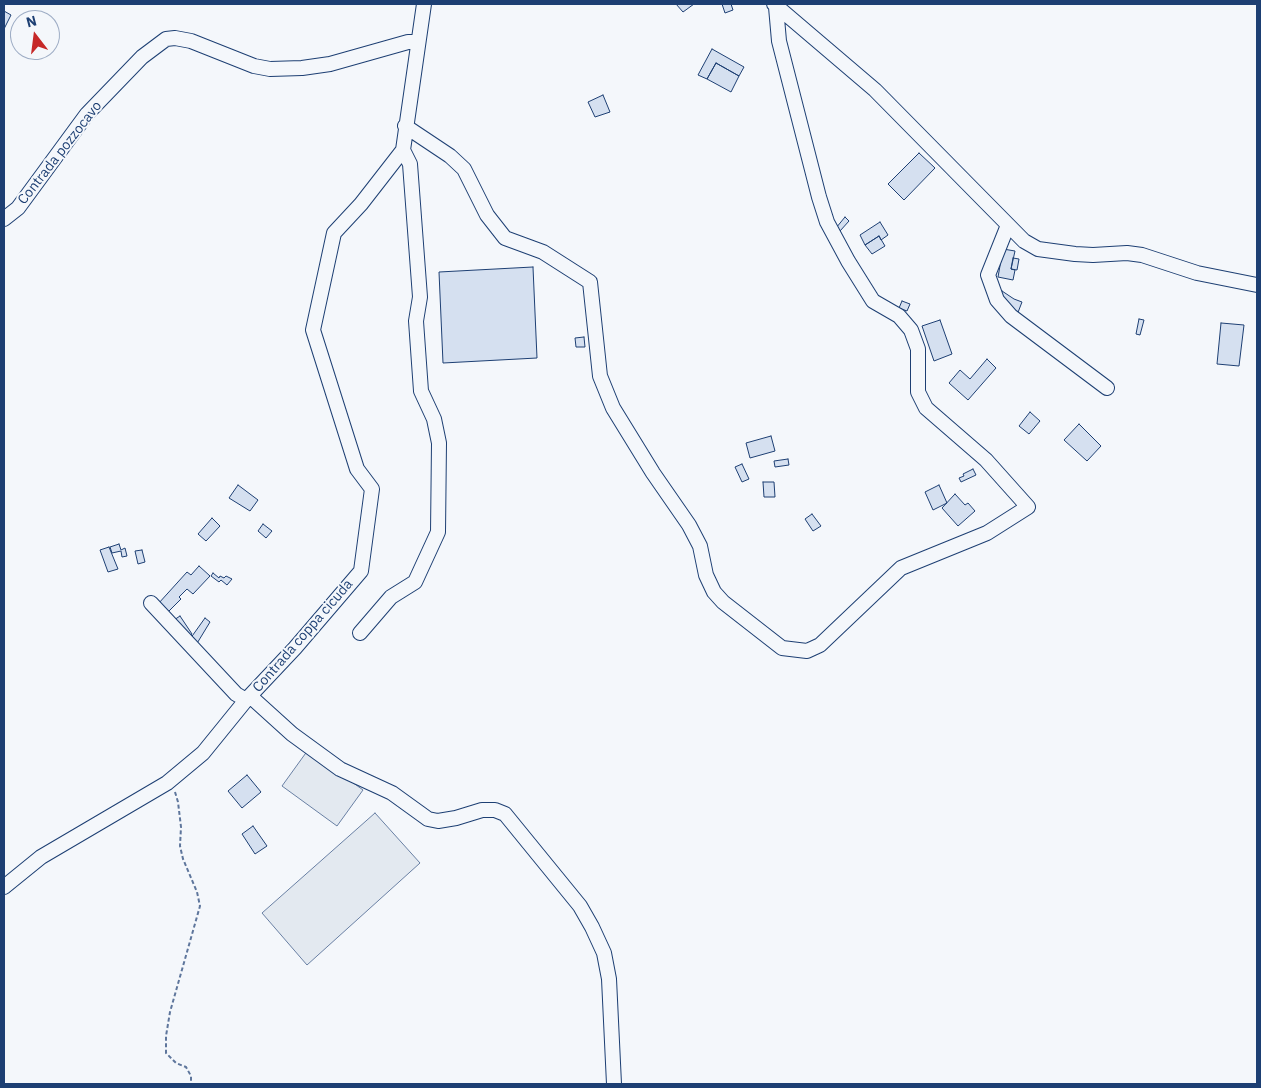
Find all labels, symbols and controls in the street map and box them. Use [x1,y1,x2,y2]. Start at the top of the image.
north arrow [10,10,60,60]
text: N [24,11,39,31]
street label: Contrada pozzocavo [14,98,106,208]
street label: Contrada coppa cicuda [249,576,357,696]

